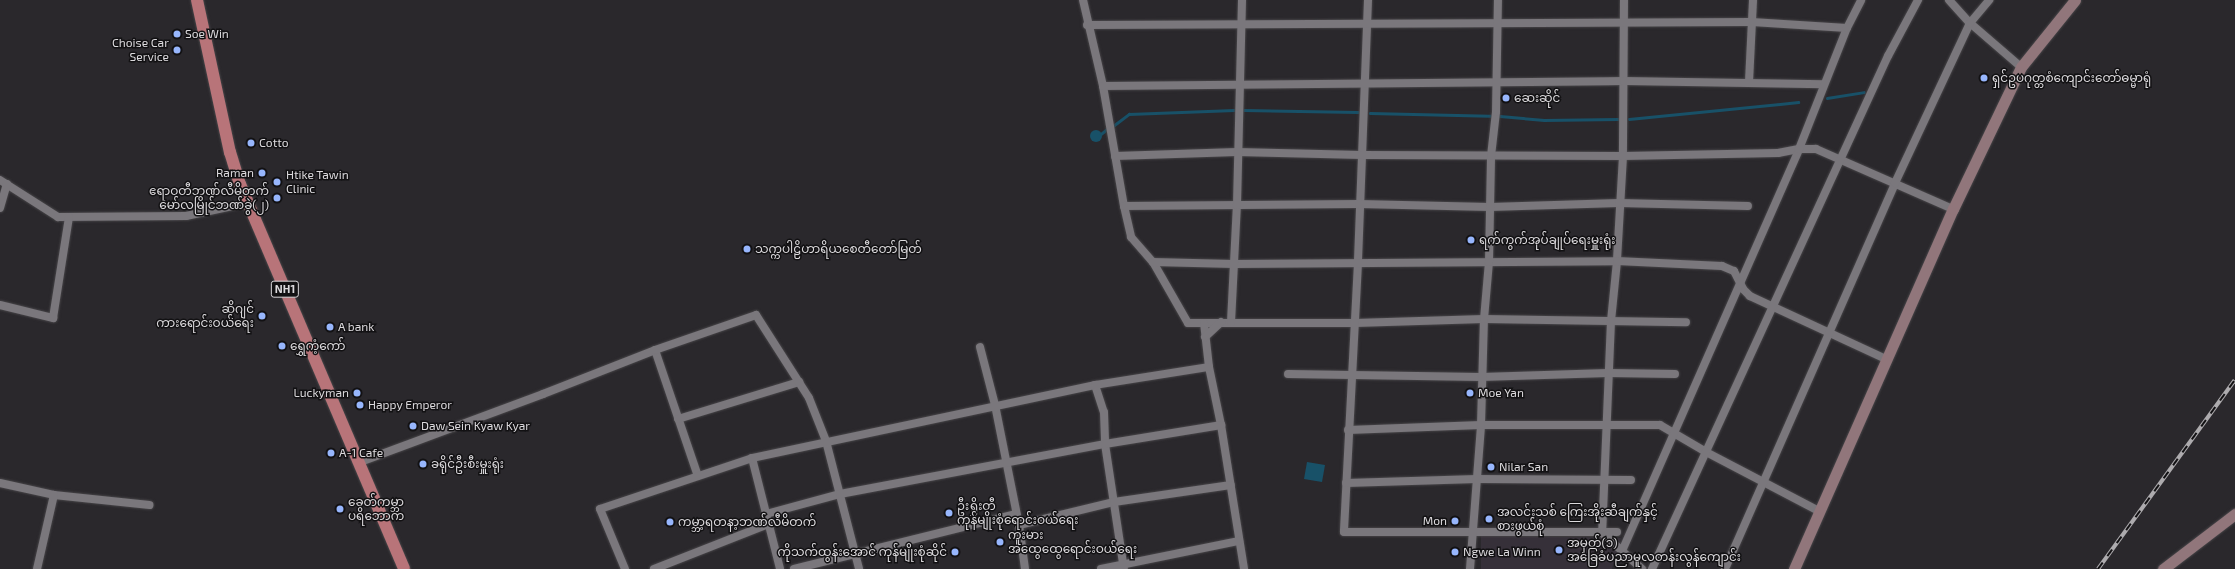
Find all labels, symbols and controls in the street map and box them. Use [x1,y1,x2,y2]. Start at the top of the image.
place label: Soe Win [185,27,229,41]
marker: Soe Win [172,29,182,39]
place label: Choise Car Service [112,36,169,64]
marker: Choise Car Service [172,45,182,55]
place label: ရှင်ဥပဂုတ္တစံကျောင်းတော်ဓမ္မာရုံ [1992,71,2151,85]
marker: ရှင်ဥပဂုတ္တစံကျောင်းတော်ဓမ္မာရုံ [1979,73,1989,83]
place label: ဆေးဆိုင် [1514,91,1560,105]
marker: ဆေးဆိုင် [1501,93,1511,103]
place label: Cotto [259,136,289,150]
marker: Cotto [246,138,256,148]
place label: Raman [216,166,254,180]
marker: Raman [257,168,267,178]
place label: Htike Tawin Clinic [286,168,349,196]
marker: Htike Tawin Clinic [271,176,283,188]
place label: ဧရာဝတီဘဏ်လီမိတက် မော်လမြိုင်ဘဏ်ခွဲ(၂) [149,184,269,212]
marker: ဧရာဝတီဘဏ်လီမိတက် မော်လမြိုင်ဘဏ်ခွဲ(၂) [272,193,282,203]
place label: ရက်ကွက်အုပ်ချုပ်ရေးမှူးရုံး [1479,233,1615,247]
marker: ရက်ကွက်အုပ်ချုပ်ရေးမှူးရုံး [1466,235,1476,245]
place label: သက္ကပါဠိဟာရိယစေတီတော်မြတ် [755,242,922,256]
marker: သက္ကပါဠိဟာရိယစေတီတော်မြတ် [742,244,752,254]
road number: NH1 [270,280,300,298]
place label: ဆိုဂျင် ကားရောင်းဝယ်ရေး [156,302,254,330]
marker: ဆိုဂျင် ကားရောင်းဝယ်ရေး [257,311,267,321]
place label: A bank [338,320,375,334]
marker: A bank [325,322,335,332]
place label: ရွှေကံ့ကော် [290,339,346,353]
marker: ရွှေကံ့ကော် [277,341,287,351]
place label: Luckyman [294,386,349,400]
place label: Moe Yan [1478,386,1524,400]
marker: Luckyman [352,388,362,398]
marker: Moe Yan [1465,388,1475,398]
place label: Happy Emperor [368,398,452,412]
marker: Happy Emperor [355,400,365,410]
place label: Daw Sein Kyaw Kyar [421,419,531,433]
marker: Daw Sein Kyaw Kyar [408,421,418,431]
place label: A-1 Cafe [339,446,383,460]
marker: A-1 Cafe [326,448,336,458]
place label: ခရိုင်ဦးစီးမှူးရုံး [431,457,504,471]
marker: ခရိုင်ဦးစီးမှူးရုံး [418,459,428,469]
place label: Nilar San [1499,460,1548,474]
marker: Nilar San [1486,462,1496,472]
place label: ခေတ်ကမ္ဘာ ပရိဘောက [348,495,404,523]
place label: ဦးရှိုးတီ ကုန်မျိုးစုံရောင်းဝယ်ရေး [957,499,1078,527]
marker: ခေတ်ကမ္ဘာ ပရိဘောက [335,504,345,514]
place label: အလင်းသစ် ကြေးအိုးဆီချက်နှင့် စားဖွယ်စုံ [1497,505,1658,533]
marker: ဦးရှိုးတီ ကုန်မျိုးစုံရောင်းဝယ်ရေး [944,508,954,518]
place label: Mon [1423,514,1447,528]
marker: အလင်းသစ် ကြေးအိုးဆီချက်နှင့် စားဖွယ်စုံ [1484,514,1494,524]
place label: ကမ္ဘာ့ရတနာ့ဘဏ်လီမိတက် [678,515,816,529]
marker: Mon [1450,516,1460,526]
marker: ကမ္ဘာ့ရတနာ့ဘဏ်လီမိတက် [665,517,675,527]
place label: ကူးမား အထွေထွေရောင်းဝယ်ရေး [1008,528,1137,556]
place label: အမှတ်(၁) အခြေခံပညာမူလတန်းလွန်ကျောင်း [1567,536,1741,564]
marker: ကူးမား အထွေထွေရောင်းဝယ်ရေး [995,537,1005,547]
place label: ကိုသက်ထွန်းအောင် ကုန်မျိုးစုံဆိုင် [778,545,947,559]
place label: Ngwe La Winn [1463,545,1541,559]
marker: အမှတ်(၁) အခြေခံပညာမူလတန်းလွန်ကျောင်း [1554,545,1564,555]
marker: ကိုသက်ထွန်းအောင် ကုန်မျိုးစုံဆိုင် [950,547,960,557]
marker: Ngwe La Winn [1450,547,1460,557]

